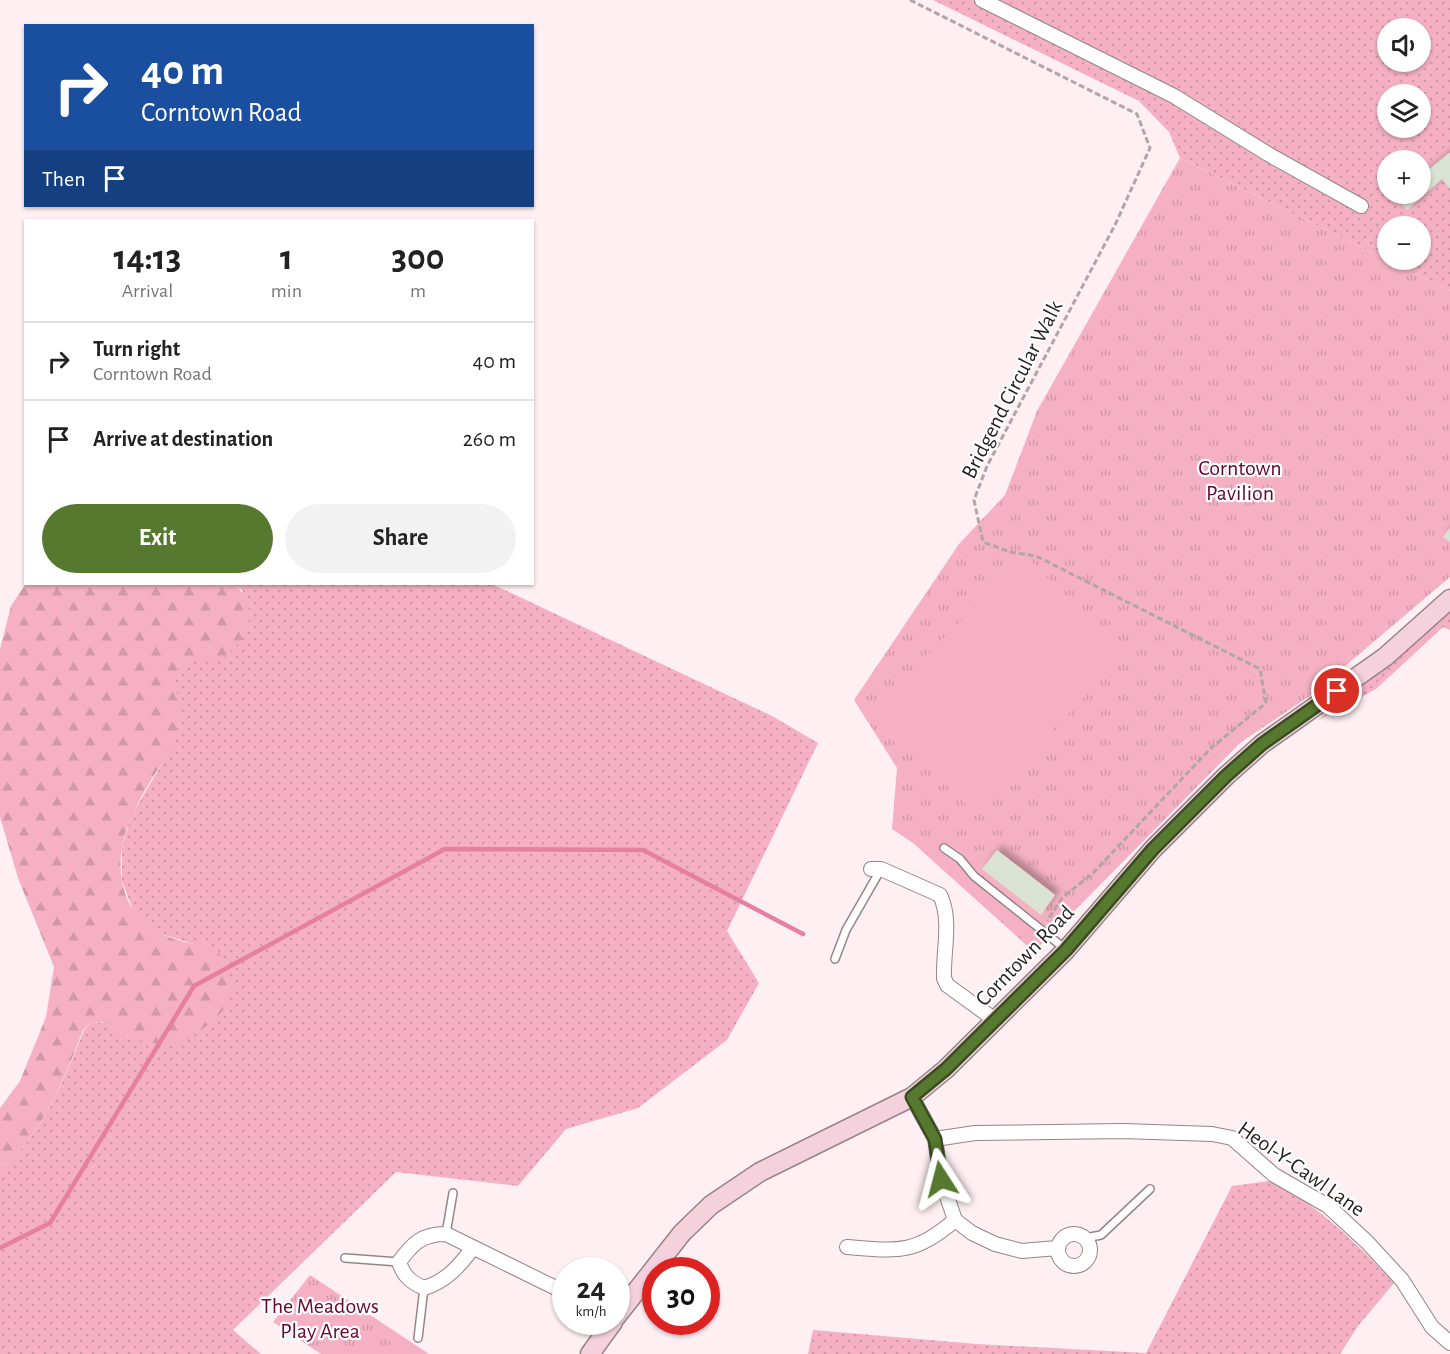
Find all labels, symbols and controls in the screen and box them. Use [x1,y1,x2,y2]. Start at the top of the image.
map controls [1377,18,1431,270]
button: sound [1377,18,1431,72]
icon: right [42,48,120,126]
text: 40 m [141,50,224,92]
button: layers [1377,84,1431,138]
text: Corntown Road [141,99,302,126]
button: + [1377,150,1431,204]
icon: arrive [98,162,131,195]
text: Then [42,168,86,190]
button: − [1377,216,1431,270]
text: 14:13 [114,240,181,276]
text: 1 [280,240,293,276]
text: 300 [391,240,445,276]
text: Arrival [122,281,173,301]
text: min [271,281,302,301]
text: m [410,281,426,301]
street label: Bridgend Circular Walk [958,297,1066,482]
text: Turn right [93,338,180,360]
icon: right [42,345,75,378]
text: 40 m [473,350,516,372]
text: Corntown Road [93,364,212,384]
icon: arrive [42,423,75,456]
text: Arrive at destination [93,428,273,450]
text: 260 m [463,428,516,450]
park label: Corntown Pavilion [1198,457,1282,504]
button: Exit [42,504,273,573]
button: Share [285,504,516,573]
pin [1311,665,1362,716]
icon: arrive [1320,674,1353,707]
street label: Corntown Road [971,901,1078,1010]
street label: Heol-Y-Cawl Lane [1234,1117,1369,1221]
position arrow [909,1147,973,1211]
speed limit sign: 30 [642,1257,720,1335]
text: 24 [576,1274,606,1304]
park label: The Meadows Play Area [261,1295,379,1342]
text: km/h [576,1304,606,1319]

